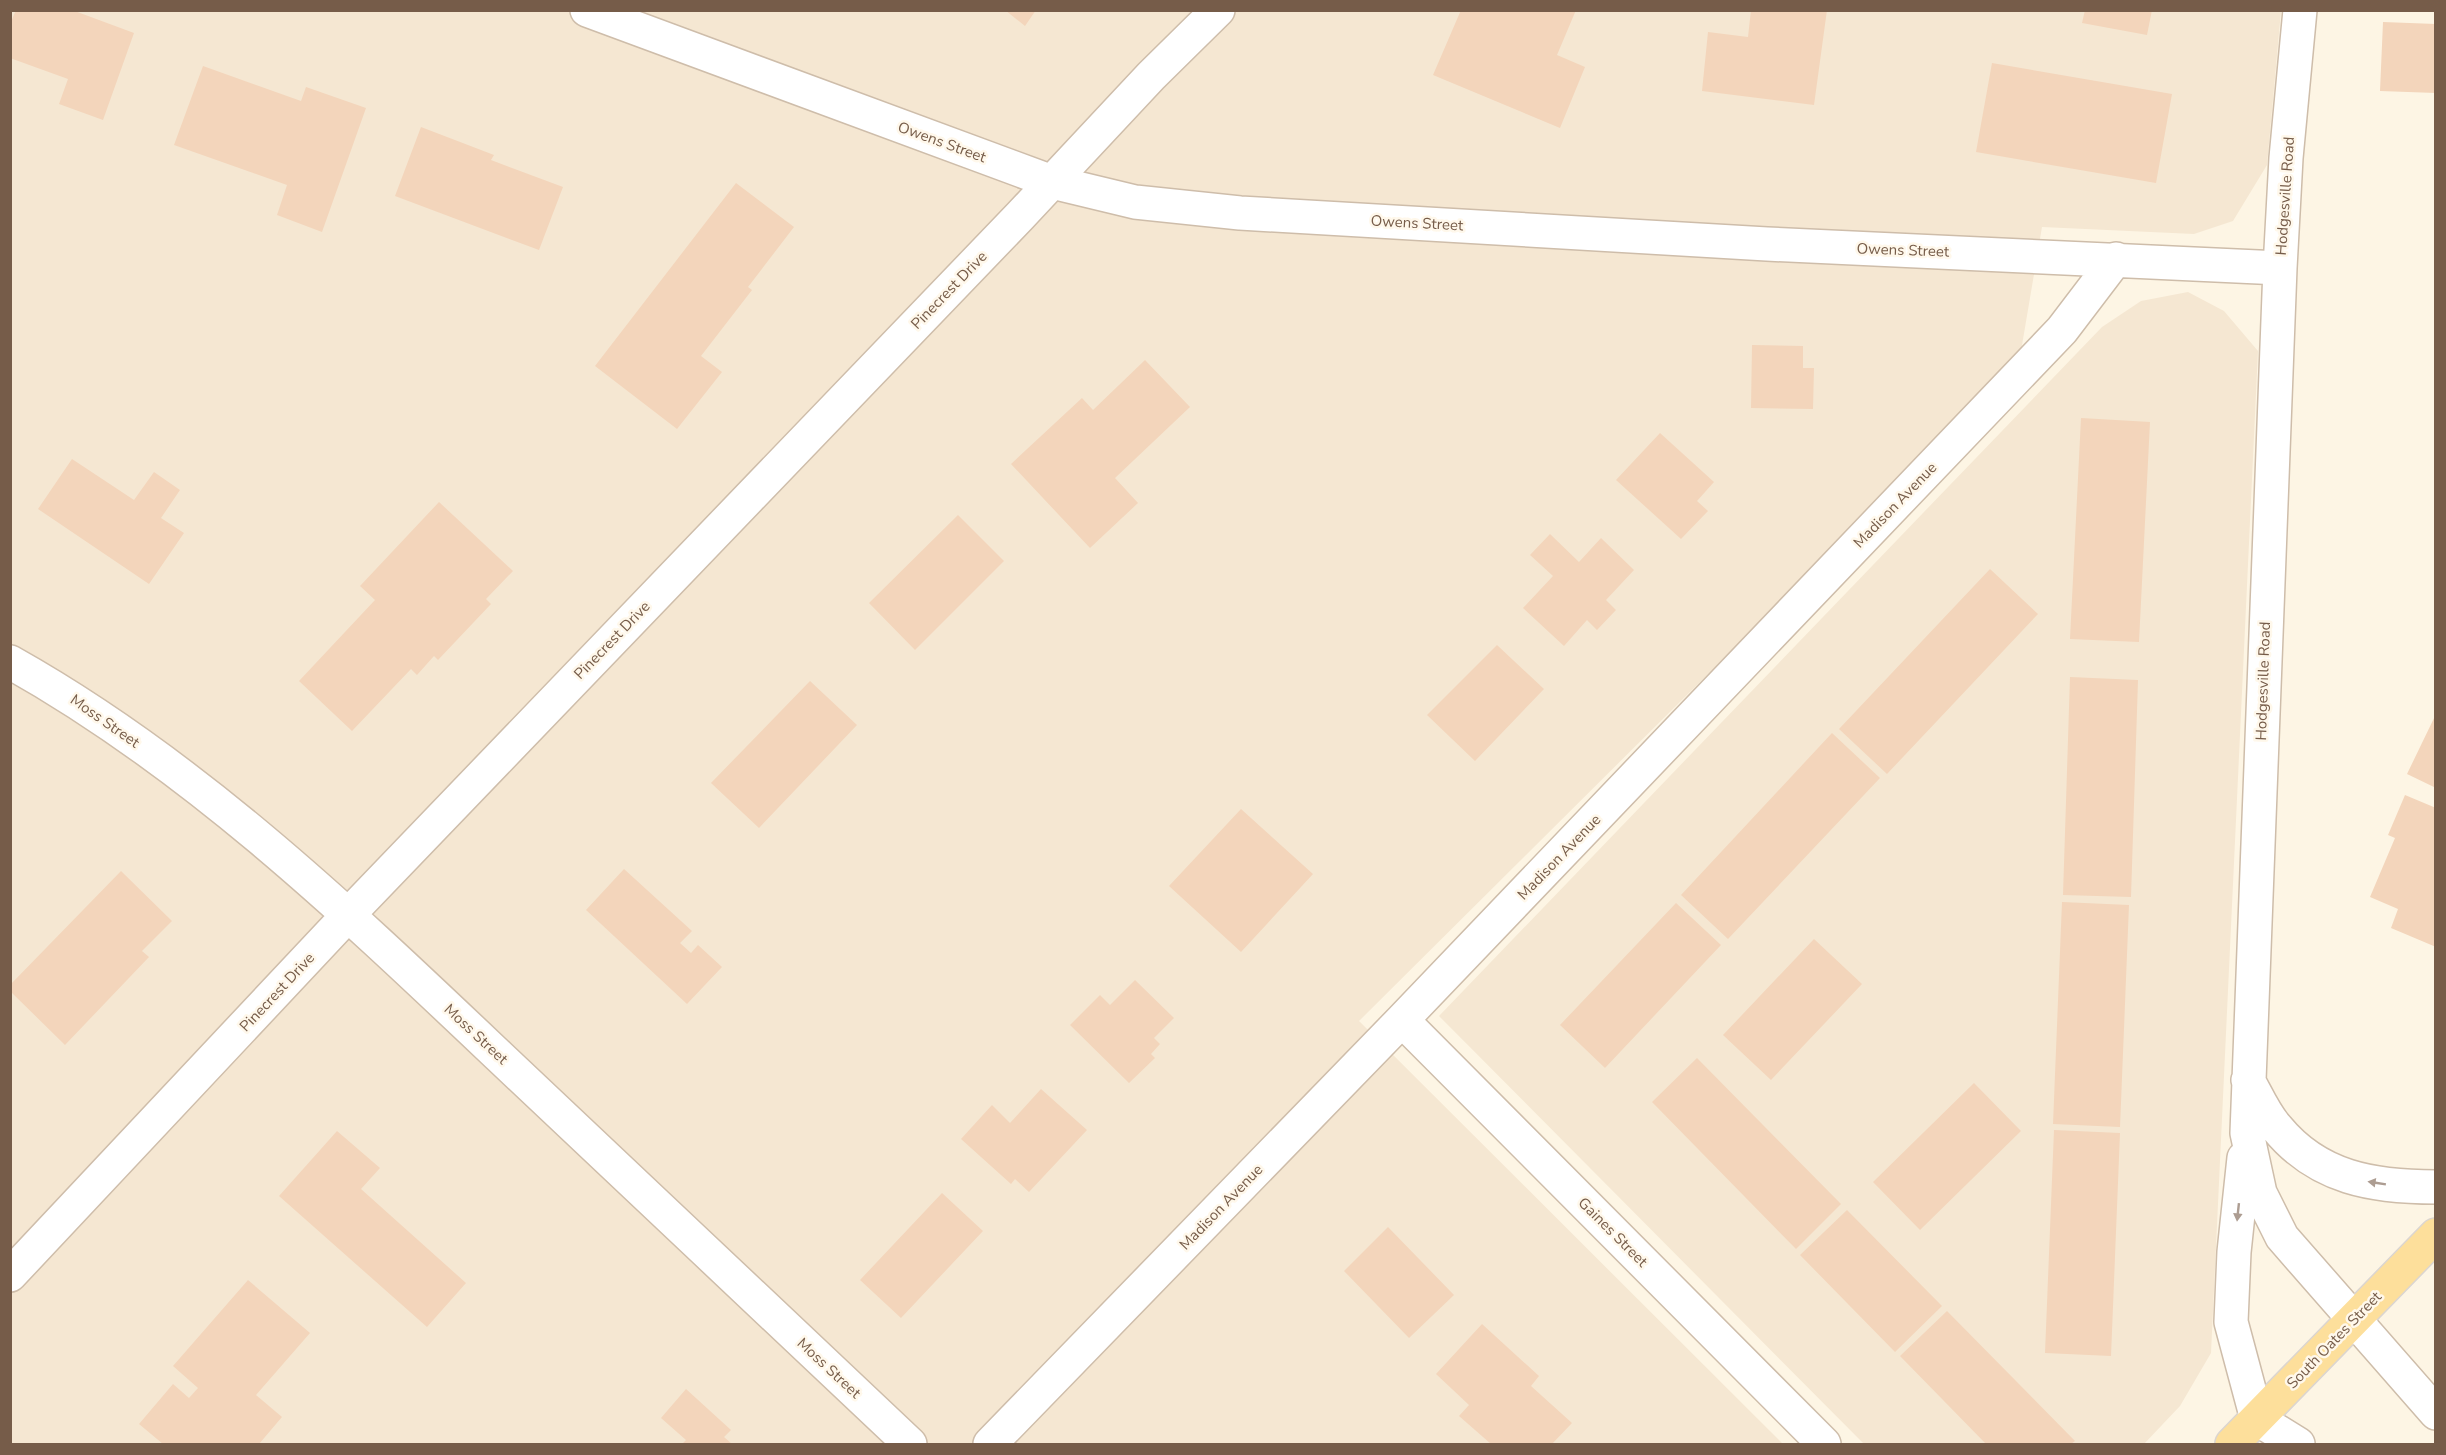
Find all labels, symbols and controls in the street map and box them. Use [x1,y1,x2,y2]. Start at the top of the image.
street label: Owens Street [895,117,990,167]
street label: Hodgesville Road [2271,136,2299,256]
street label: Owens Street [1370,211,1464,235]
street label: Owens Street [1856,238,1950,262]
street label: Pinecrest Drive [907,247,991,333]
street label: Madison Avenue [1849,458,1941,552]
street label: Pinecrest Drive [570,597,654,683]
street label: Hodgesville Road [2251,621,2275,741]
street label: Moss Street [66,690,144,753]
street label: Madison Avenue [1513,810,1605,904]
street label: Pinecrest Drive [235,948,319,1036]
street label: Moss Street [440,999,513,1069]
street label: Madison Avenue [1175,1160,1267,1254]
one-way arrow [2368,1178,2387,1187]
street label: Gaines Street [1574,1193,1653,1272]
one-way arrow [2233,1202,2243,1221]
street label: South Oates Street [2282,1286,2386,1393]
street label: Moss Street [793,1333,866,1403]

